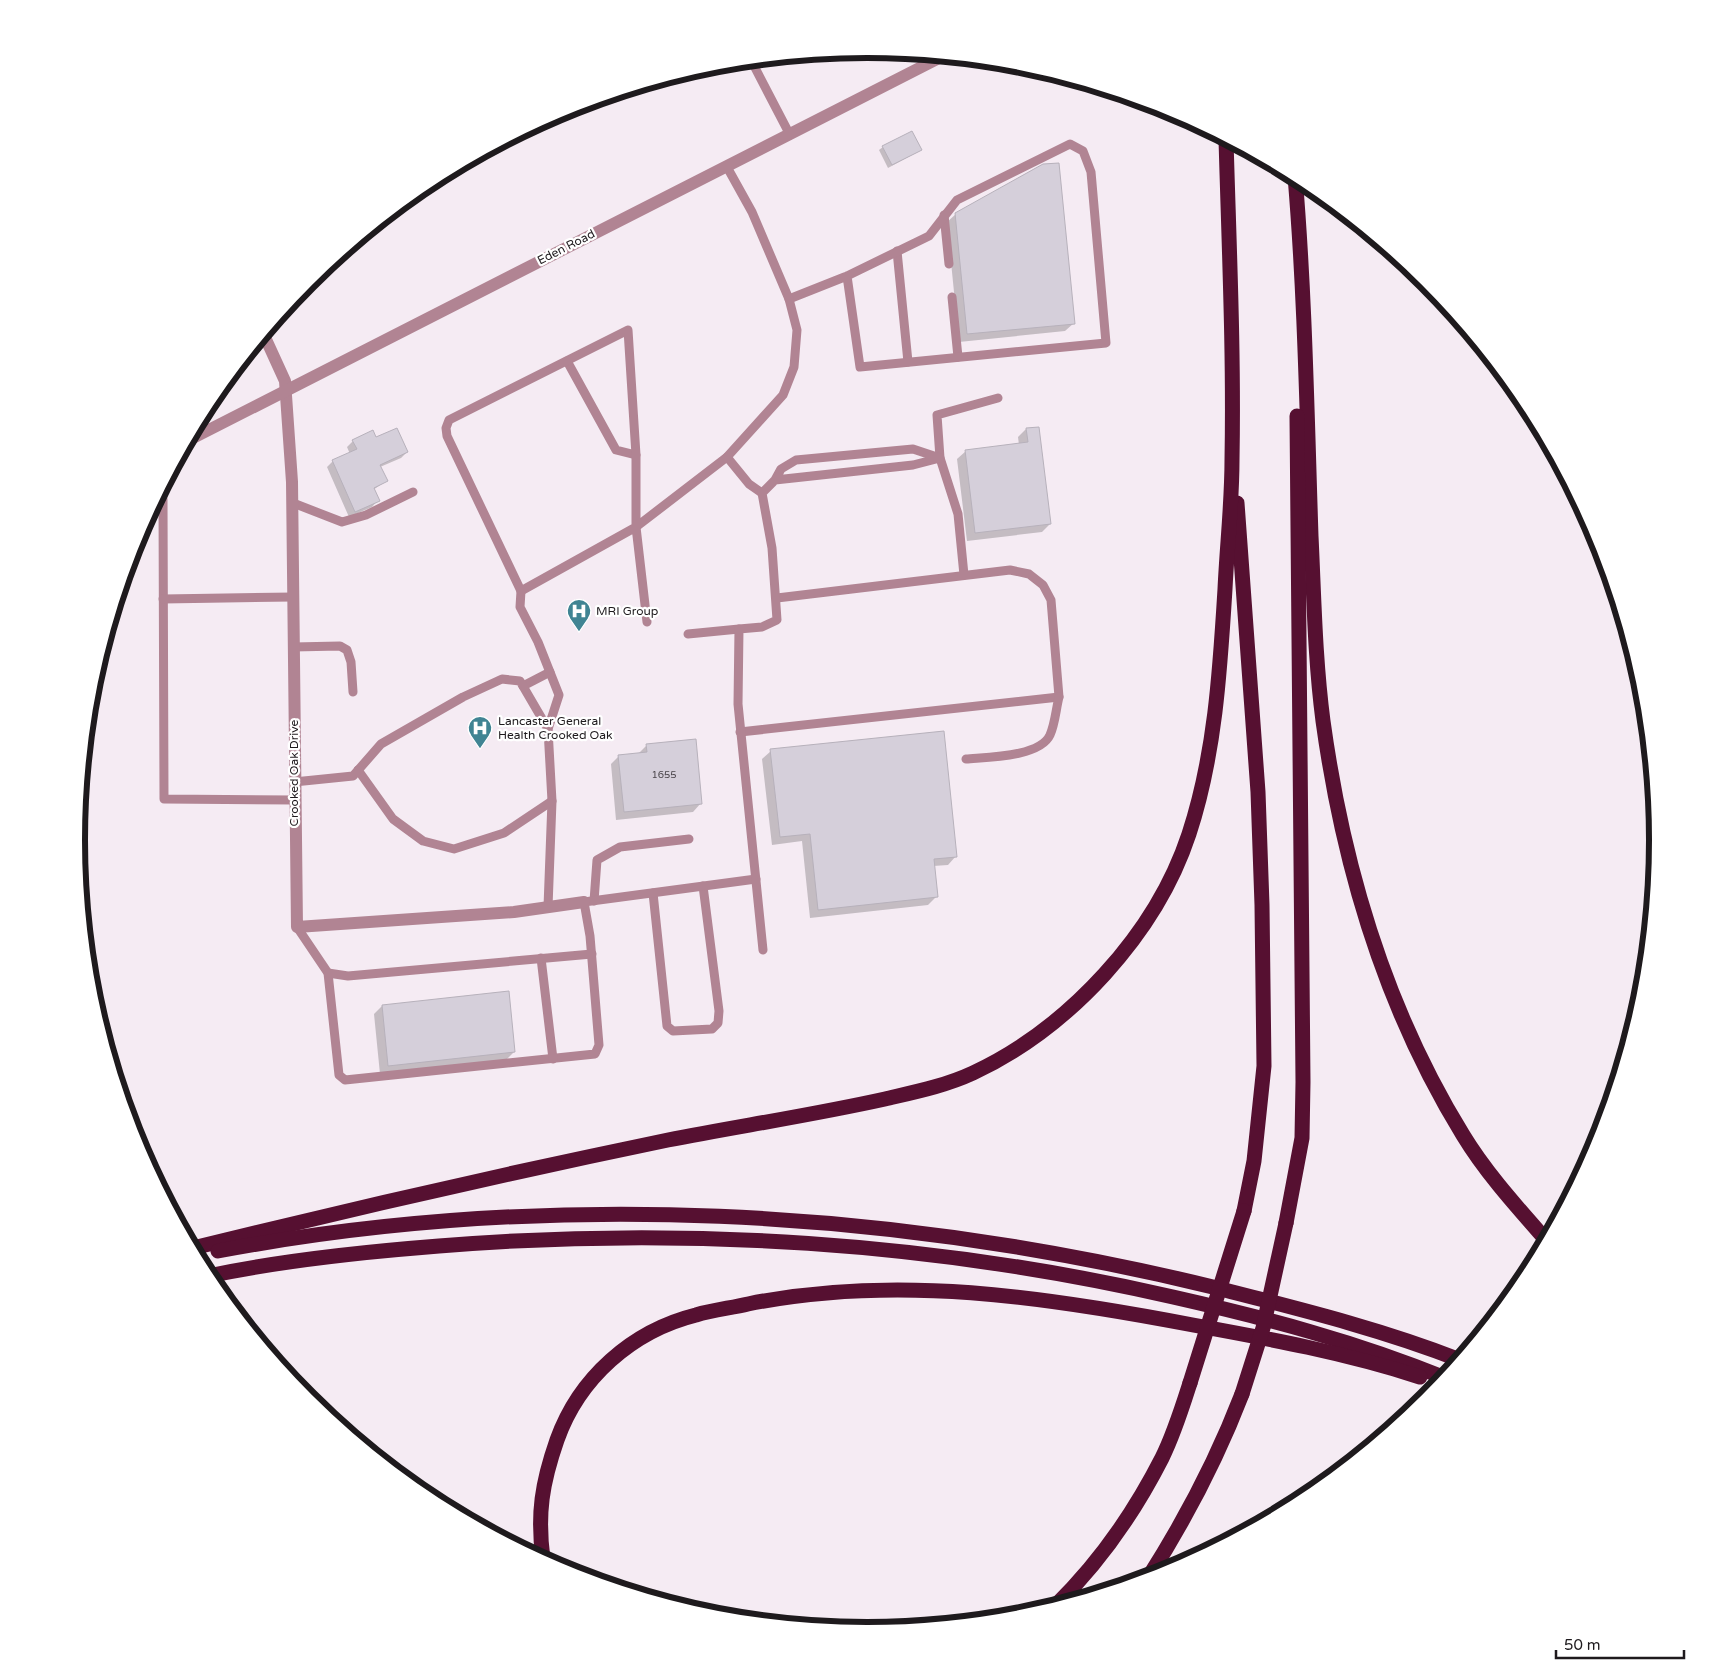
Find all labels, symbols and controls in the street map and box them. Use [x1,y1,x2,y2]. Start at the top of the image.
street label: Eden Road [535,227,597,267]
hospital icon: MRI Group [566,598,592,632]
place label: MRI Group [596,604,658,618]
place label: Lancaster General Health Crooked Oak [498,714,613,742]
hospital icon: Lancaster General Health Crooked Oak [467,715,493,749]
street label: Crooked Oak Drive [287,719,301,826]
house number: 1655 [651,769,677,781]
scale bar [1556,1628,1684,1660]
text: 50 m [1564,1636,1601,1654]

